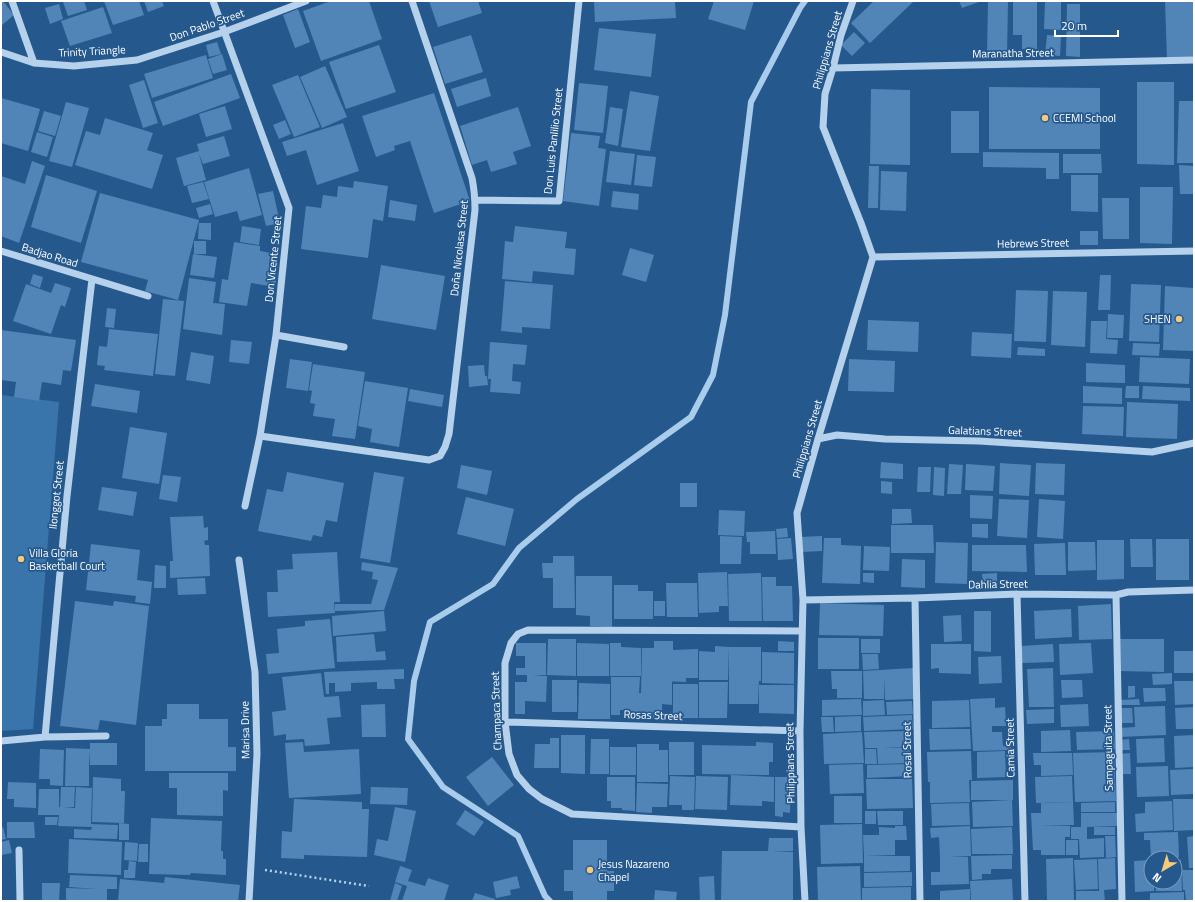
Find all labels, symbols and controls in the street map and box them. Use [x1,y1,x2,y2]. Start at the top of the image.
street label: Don Pablo Street [167,5,247,45]
street label: Philippians Street [808,9,846,91]
scale bar [1055,12,1118,38]
text: 20 m [1061,16,1087,35]
street label: Trinity Triangle [58,41,126,61]
street label: Maranatha Street [972,44,1054,62]
street label: Don Luis Panlilio Street [539,87,567,195]
place label: CCEMI School [1053,110,1116,126]
marker: CCEMI School [1040,113,1050,123]
street label: Doña Nicolasa Street [446,199,472,297]
street label: Don Vicente Street [261,215,285,303]
street label: Hebrews Street [997,234,1069,252]
street label: Badjao Road [20,239,80,271]
place label: SHEN [1144,311,1171,327]
marker: SHEN [1174,314,1184,324]
street label: Philippians Street [788,398,826,480]
street label: Galatians Street [948,422,1022,440]
street label: Ilonggot Street [44,460,68,530]
place label: Villa Gloria Basketball Court [29,545,105,574]
marker: Villa Gloria Basketball Court [16,554,26,564]
street label: Dahlia Street [968,575,1028,593]
street label: Champaca Street [487,671,505,751]
street label: Marisa Drive [236,700,254,759]
street label: Sampaguita Street [1099,705,1117,791]
street label: Rosas Street [623,706,683,724]
street label: Camia Street [1001,718,1019,778]
street label: Philippians Street [781,722,799,804]
street label: Rosal Street [899,722,915,778]
north arrow [1143,850,1183,890]
place label: Jesus Nazareno Chapel [598,856,670,885]
marker: Jesus Nazareno Chapel [585,865,595,875]
text: N [1149,869,1165,887]

